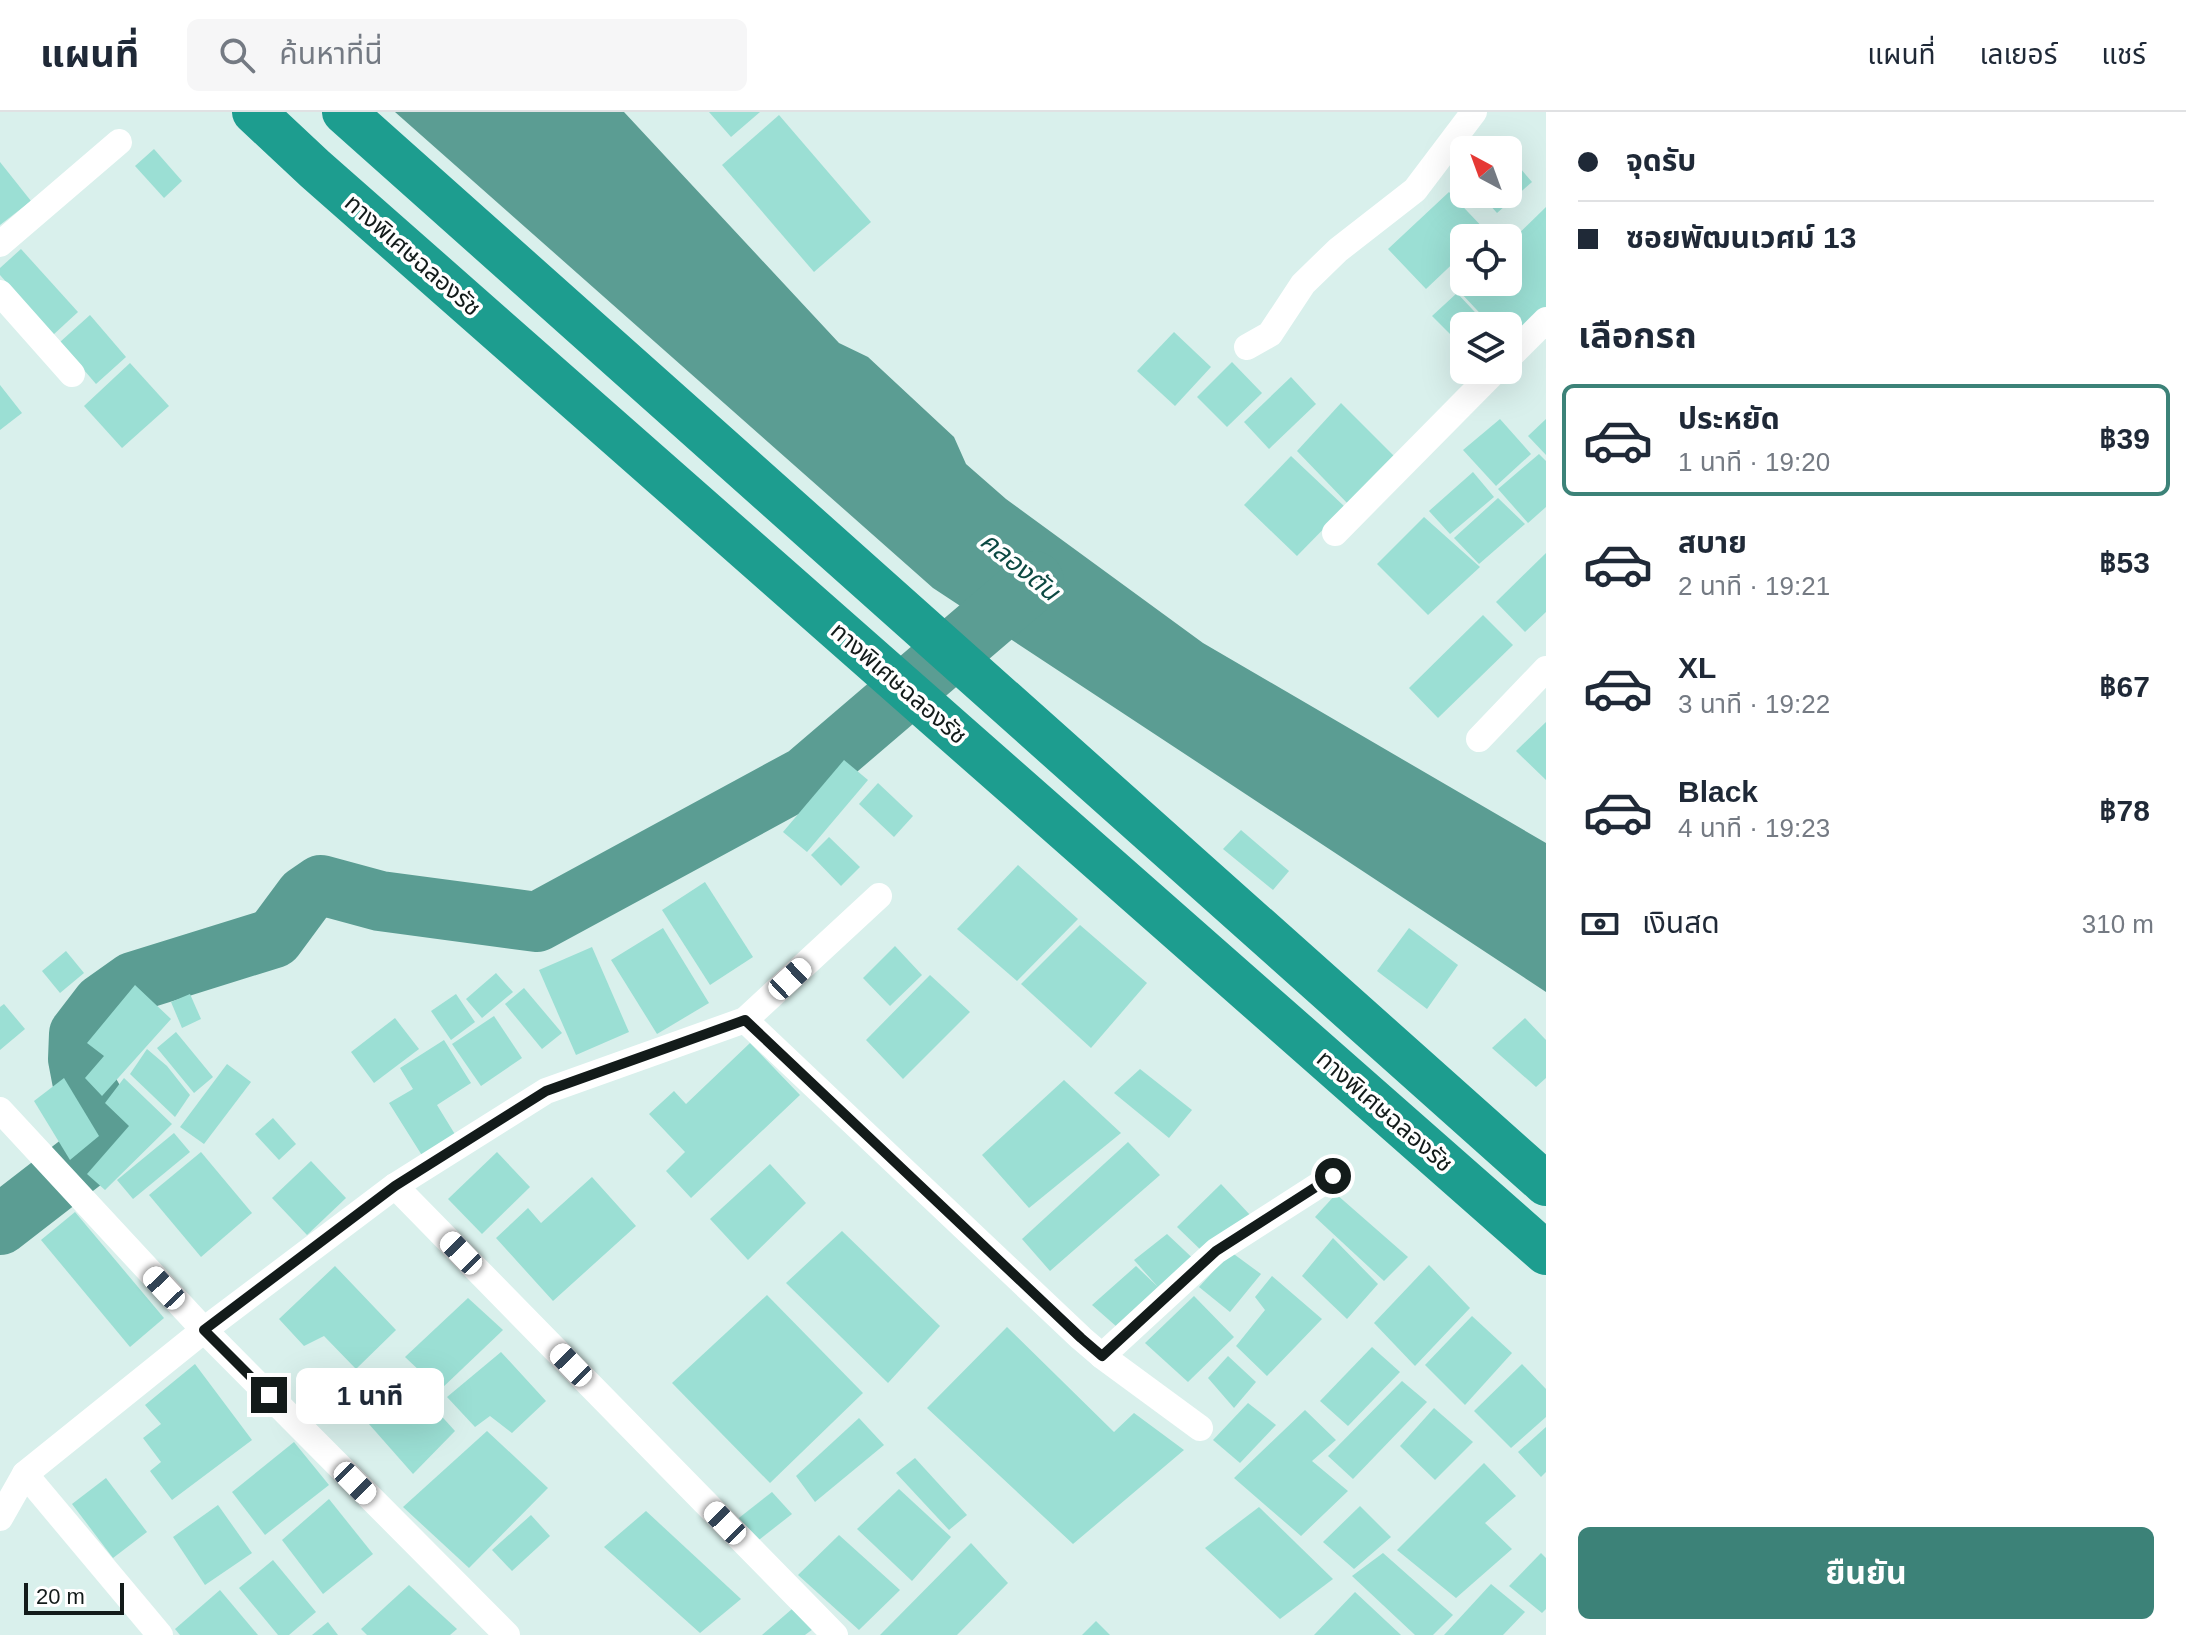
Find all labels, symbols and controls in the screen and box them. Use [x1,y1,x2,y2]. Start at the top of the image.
search box [187,19,747,91]
text: แผนที่ [40,33,139,75]
icon: search [215,33,259,77]
text: ค้นหาที่นี่ [279,37,383,70]
text: แผนที่ [1867,39,1936,70]
text: เลเยอร์ [1980,39,2057,70]
text: แชร์ [2101,39,2146,70]
north arrow [1450,136,1522,208]
map controls [1450,136,1522,384]
text: จุดรับ [1626,144,1696,177]
street label: ทางพิเศษฉลองรัช [340,189,486,321]
text: ซอยพัฒนเวศม์ 13 [1626,221,1856,254]
button: locate [1450,224,1522,296]
button: layers [1450,312,1522,384]
text: เลือกรถ [1578,315,1697,356]
text: ประหยัด [1678,402,1780,435]
icon: car [1582,404,1654,476]
text: ฿39 [2099,422,2150,455]
text: 1 นาที · 19:20 [1678,447,1830,477]
water label: คลองตัน [975,525,1067,608]
text: สบาย [1678,526,1747,559]
icon: car [1582,528,1654,600]
text: ฿53 [2099,546,2150,579]
text: 2 นาที · 19:21 [1678,571,1830,601]
street label: ทางพิเศษฉลองรัช [826,617,972,749]
text: XL [1678,651,1716,684]
icon: car [1582,652,1654,724]
text: ฿67 [2099,670,2150,703]
text: 3 นาที · 19:22 [1678,689,1830,719]
text: Black [1678,775,1758,808]
icon: car [1582,776,1654,848]
text: ฿78 [2099,794,2150,827]
text: 4 นาที · 19:23 [1678,813,1830,843]
icon: cash [1578,902,1622,946]
text: เงินสด [1642,906,1720,939]
text: 310 m [2082,909,2154,939]
car [764,954,816,1004]
street label: ทางพิเศษฉลองรัช [1312,1045,1458,1177]
route start [1315,1158,1351,1194]
car [436,1227,486,1279]
car [139,1262,189,1314]
car [546,1339,596,1391]
callout: 1 นาที [297,1367,445,1423]
route end [251,1377,287,1413]
text: 1 นาที [337,1381,403,1411]
car [330,1458,380,1508]
car [700,1497,750,1549]
button: ยืนยัน [1578,1527,2154,1619]
scale bar [24,1579,124,1615]
text: 20 m [36,1584,85,1609]

